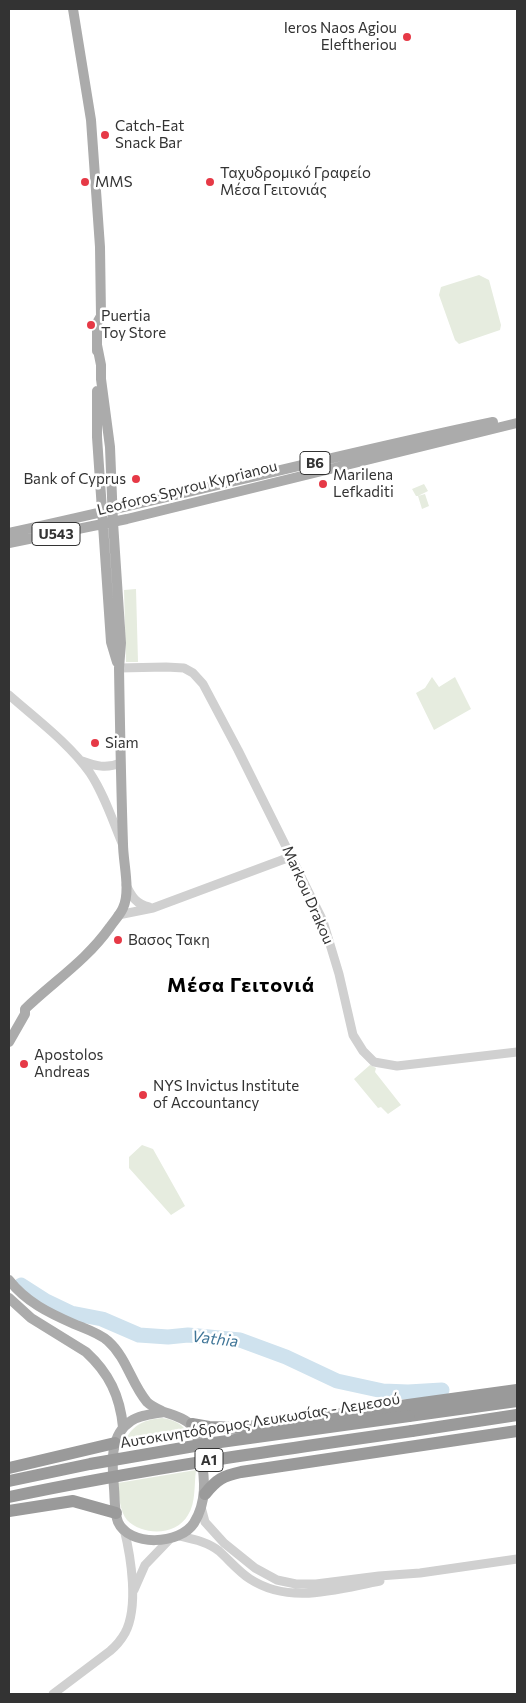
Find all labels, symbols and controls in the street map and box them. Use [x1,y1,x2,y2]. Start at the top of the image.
place label: Ieros Naos Agiou Eleftheriou [284,19,397,54]
marker: Ieros Naos Agiou Eleftheriou [401,31,413,43]
place label: Catch-Eat Snack Bar [115,117,184,152]
marker: Catch-Eat Snack Bar [99,129,111,141]
place label: Ταχυδρομικό Γραφείο Μέσα Γειτονιάς [220,164,371,199]
place label: MMS [95,173,133,191]
marker: MMS [79,176,91,188]
marker: Ταχυδρομικό Γραφείο Μέσα Γειτονιάς [204,176,216,188]
place label: Puertia Toy Store [101,307,166,342]
marker: Puertia Toy Store [85,319,97,331]
road number: B6 [300,452,330,474]
street label: Leoforos Spyrou Kyprianou [95,457,279,519]
place label: Marilena Lefkaditi [333,466,394,501]
place label: Bank of Cyprus [23,470,126,488]
marker: Bank of Cyprus [130,473,142,485]
marker: Marilena Lefkaditi [317,478,329,490]
road number: U543 [32,522,80,546]
place label: Siam [105,734,139,752]
marker: Siam [89,737,101,749]
street label: Markou Drakou [278,843,338,947]
place label: Βασος Τακη [128,931,210,949]
marker: Βασος Τακη [112,934,124,946]
district label: Μέσα Γειτονιά [165,973,317,997]
place label: Apostolos Andreas [34,1046,103,1081]
marker: Apostolos Andreas [18,1058,30,1070]
place label: NYS Invictus Institute of Accountancy [153,1077,299,1112]
marker: NYS Invictus Institute of Accountancy [137,1089,149,1101]
water label: Vathia [191,1327,239,1351]
street label: Αυτοκινητόδρομος Λευκωσίας - Λεμεσού [119,1390,401,1452]
road number: A1 [195,1448,223,1472]

